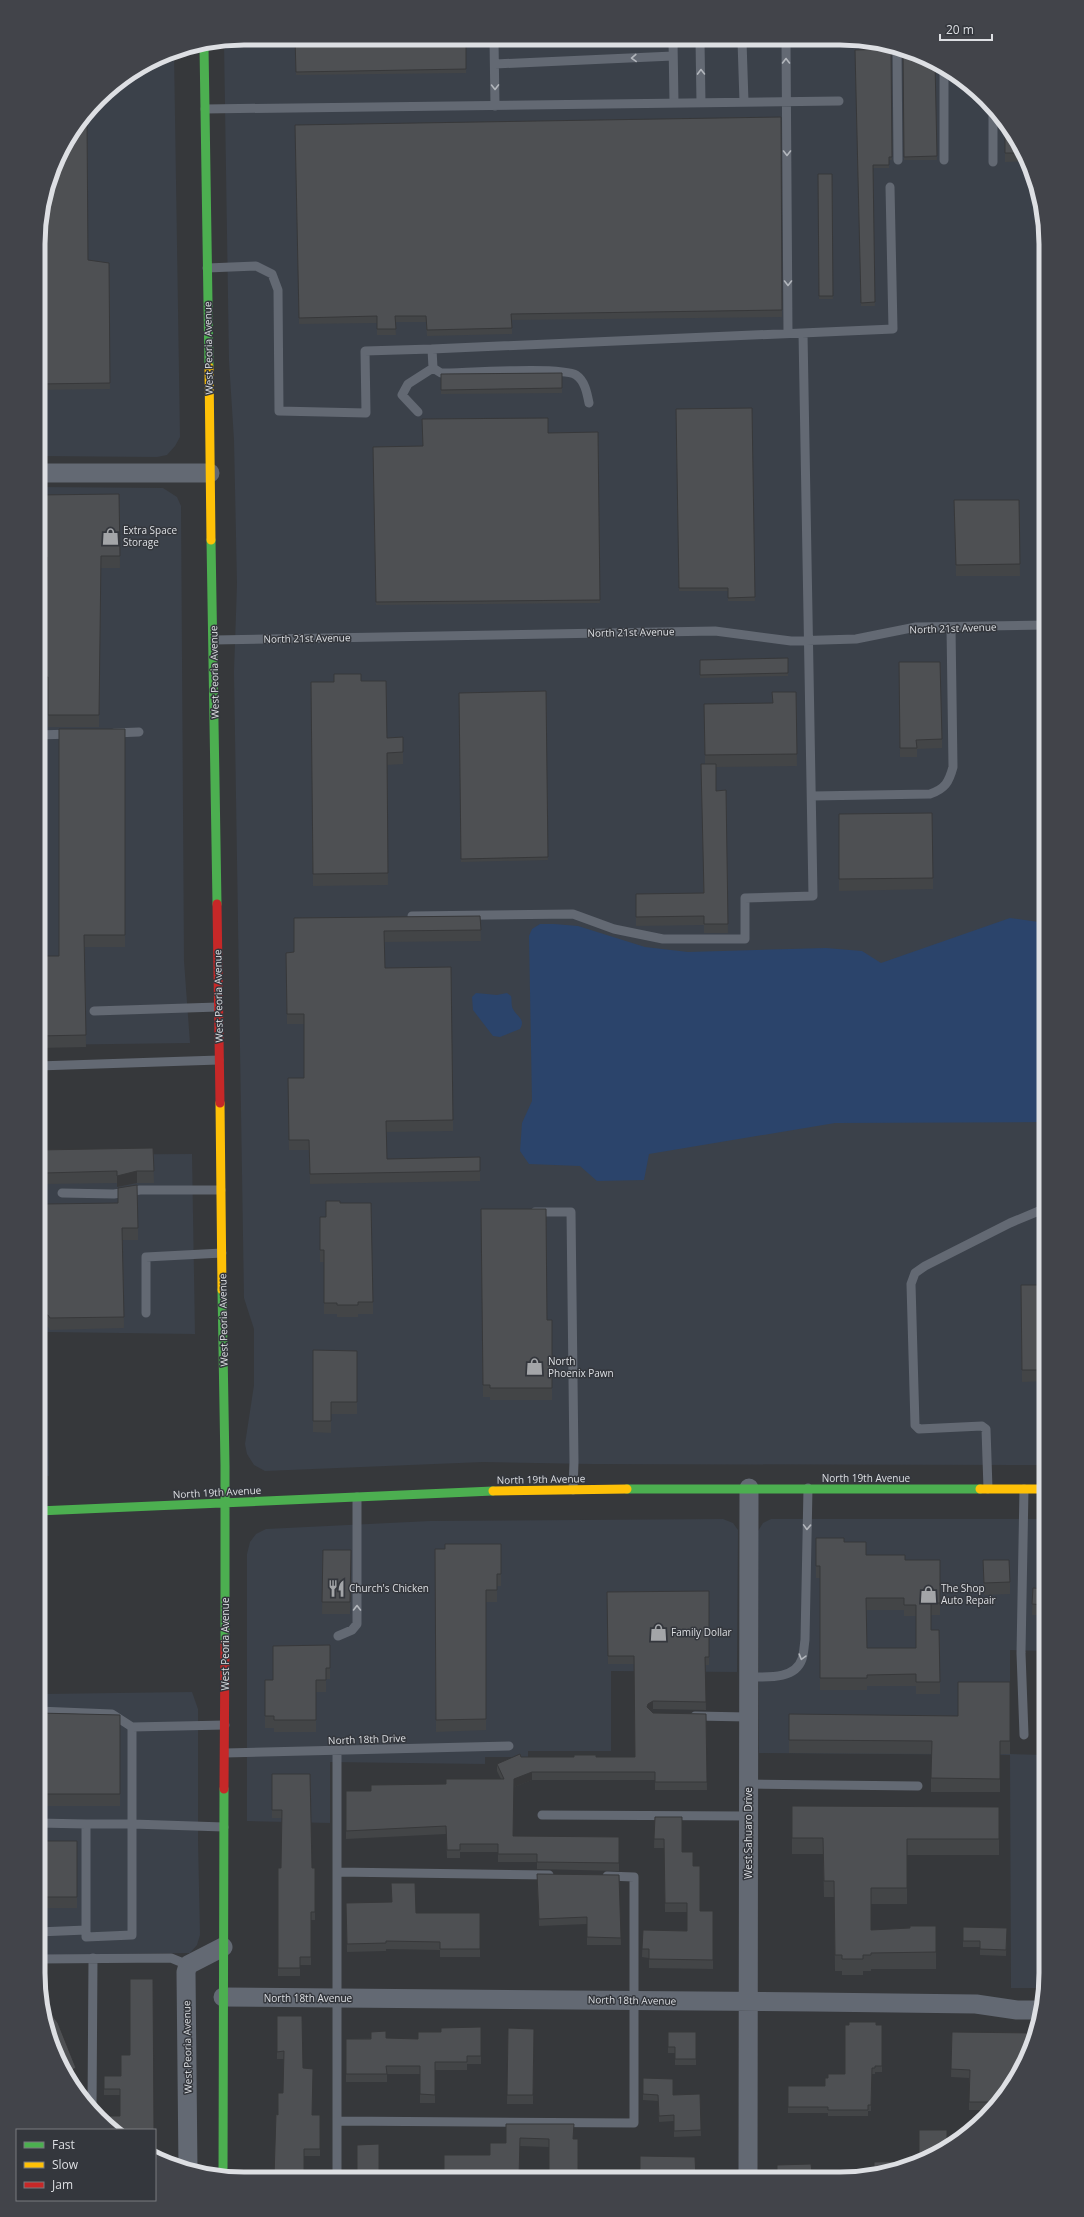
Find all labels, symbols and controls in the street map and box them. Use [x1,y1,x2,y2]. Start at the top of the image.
scale bar [940,16,992,42]
text: 20 m [946,21,974,38]
one-way arrow [631,54,637,62]
one-way arrow [782,58,790,64]
one-way arrow [697,69,705,75]
one-way arrow [491,84,499,90]
one-way arrow [783,150,791,156]
one-way arrow [784,280,792,286]
street label: West Peoria Avenue [200,301,216,395]
place label: Extra Space Storage [123,523,178,549]
shop icon: Extra Space Storage [100,526,120,546]
street label: North 21st Avenue [909,619,997,637]
street label: North 21st Avenue [587,624,675,640]
street label: West Peoria Avenue [206,625,222,719]
street label: North 21st Avenue [263,630,351,646]
street label: West Peoria Avenue [210,949,226,1043]
street label: West Peoria Avenue [215,1273,231,1367]
place label: North Phoenix Pawn [548,1354,614,1380]
shop icon: North Phoenix Pawn [525,1357,545,1377]
street label: North 19th Avenue [497,1471,586,1487]
street label: North 19th Avenue [822,1471,911,1485]
street label: North 19th Avenue [172,1483,262,1501]
one-way arrow [803,1524,811,1530]
restaurant icon: Church's Chicken [326,1578,346,1598]
place label: Church's Chicken [349,1581,429,1595]
place label: The Shop Auto Repair [941,1581,996,1607]
shop icon: The Shop Auto Repair [918,1584,938,1604]
street label: West Peoria Avenue [218,1597,232,1691]
one-way arrow [353,1605,361,1611]
shop icon: Family Dollar [648,1622,668,1642]
place label: Family Dollar [671,1625,732,1639]
one-way arrow [798,1653,807,1660]
street label: North 18th Drive [328,1731,407,1747]
street label: West Sahuaro Drive [741,1787,755,1879]
street label: North 18th Avenue [264,1991,353,2005]
street label: North 18th Avenue [588,1992,677,2008]
street label: West Peoria Avenue [179,2000,195,2094]
legend [16,2129,156,2201]
text: Fast [52,2136,75,2153]
text: Slow [52,2156,79,2173]
text: Jam [51,2176,73,2193]

